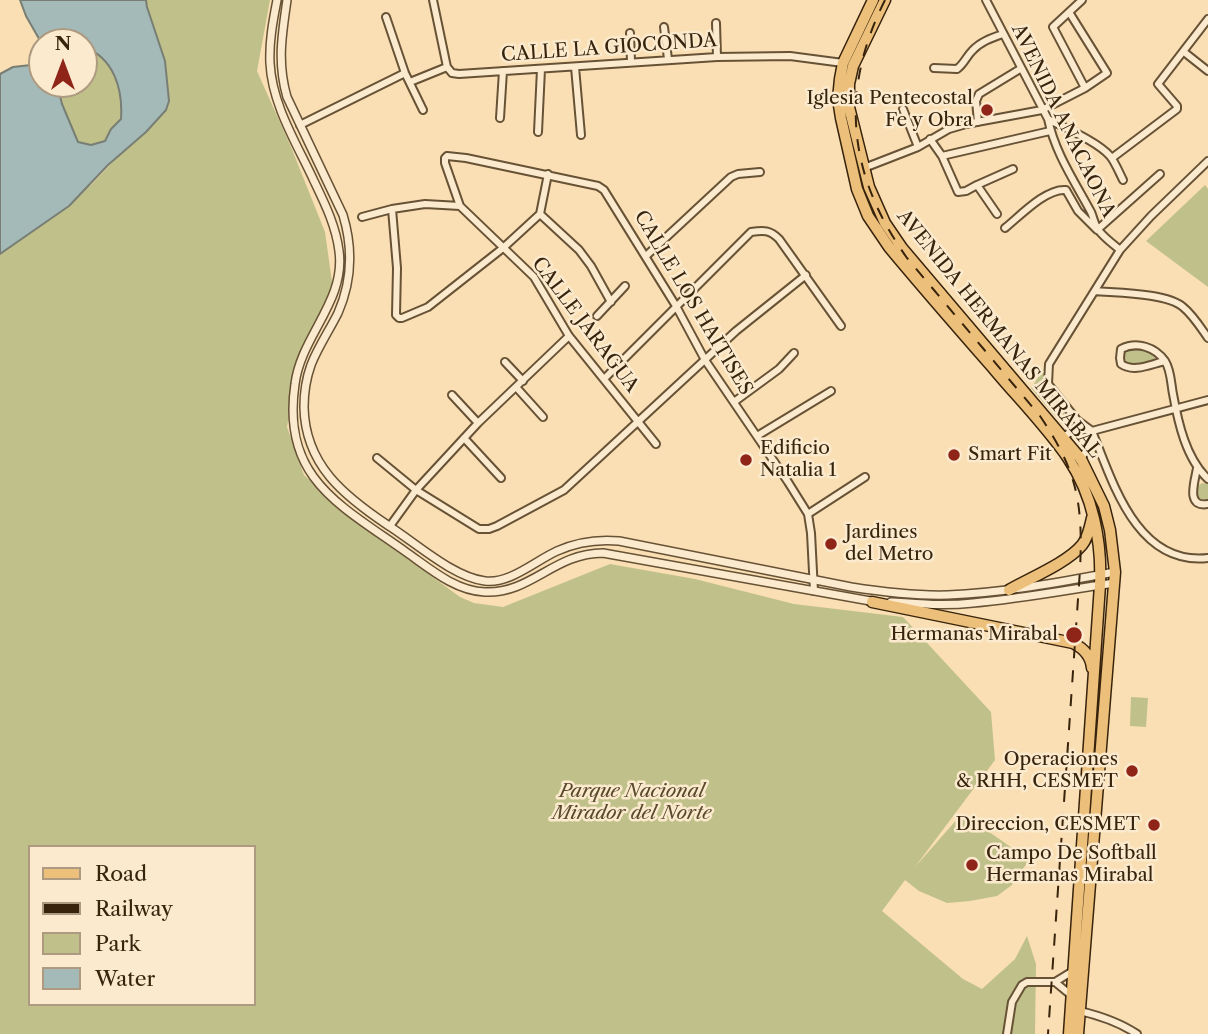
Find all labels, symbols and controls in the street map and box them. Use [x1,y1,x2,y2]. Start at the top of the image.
street label: AVENIDA ANACAONA [1006,20,1120,222]
north arrow [28,28,98,98]
street label: CALLE LA GIOCONDA [500,29,718,67]
text: N [55,32,71,55]
place label: Iglesia Pentecostal Fe y Obra [807,88,973,132]
marker: Iglesia Pentecostal Fe y Obra [979,102,995,118]
street label: AVENIDA HERMANAS MIRABAL [892,205,1106,463]
street label: CALLE LOS HAITISES [629,207,757,399]
street label: CALLE JARAGUA [527,253,643,397]
place label: Edificio Natalia 1 [760,438,836,482]
place label: Smart Fit [968,444,1052,466]
marker: Smart Fit [946,447,962,463]
marker: Edificio Natalia 1 [738,452,754,468]
place label: Jardines del Metro [845,522,933,566]
marker: Jardines del Metro [823,536,839,552]
place label: Hermanas Mirabal [891,624,1058,646]
marker: Hermanas Mirabal [1064,625,1084,645]
place label: Operaciones & RHH, CESMET [956,749,1118,793]
marker: Operaciones & RHH, CESMET [1124,763,1140,779]
park label: Parque Nacional Mirador del Norte [552,781,712,825]
place label: Direccion, CESMET [955,814,1140,836]
marker: Direccion, CESMET [1146,817,1162,833]
place label: Campo De Softball Hermanas Mirabal [986,843,1157,887]
legend [28,845,256,1006]
marker: Campo De Softball Hermanas Mirabal [964,857,980,873]
text: Road [95,861,147,886]
text: Railway [95,896,173,921]
text: Park [95,931,141,956]
text: Water [95,966,155,991]

